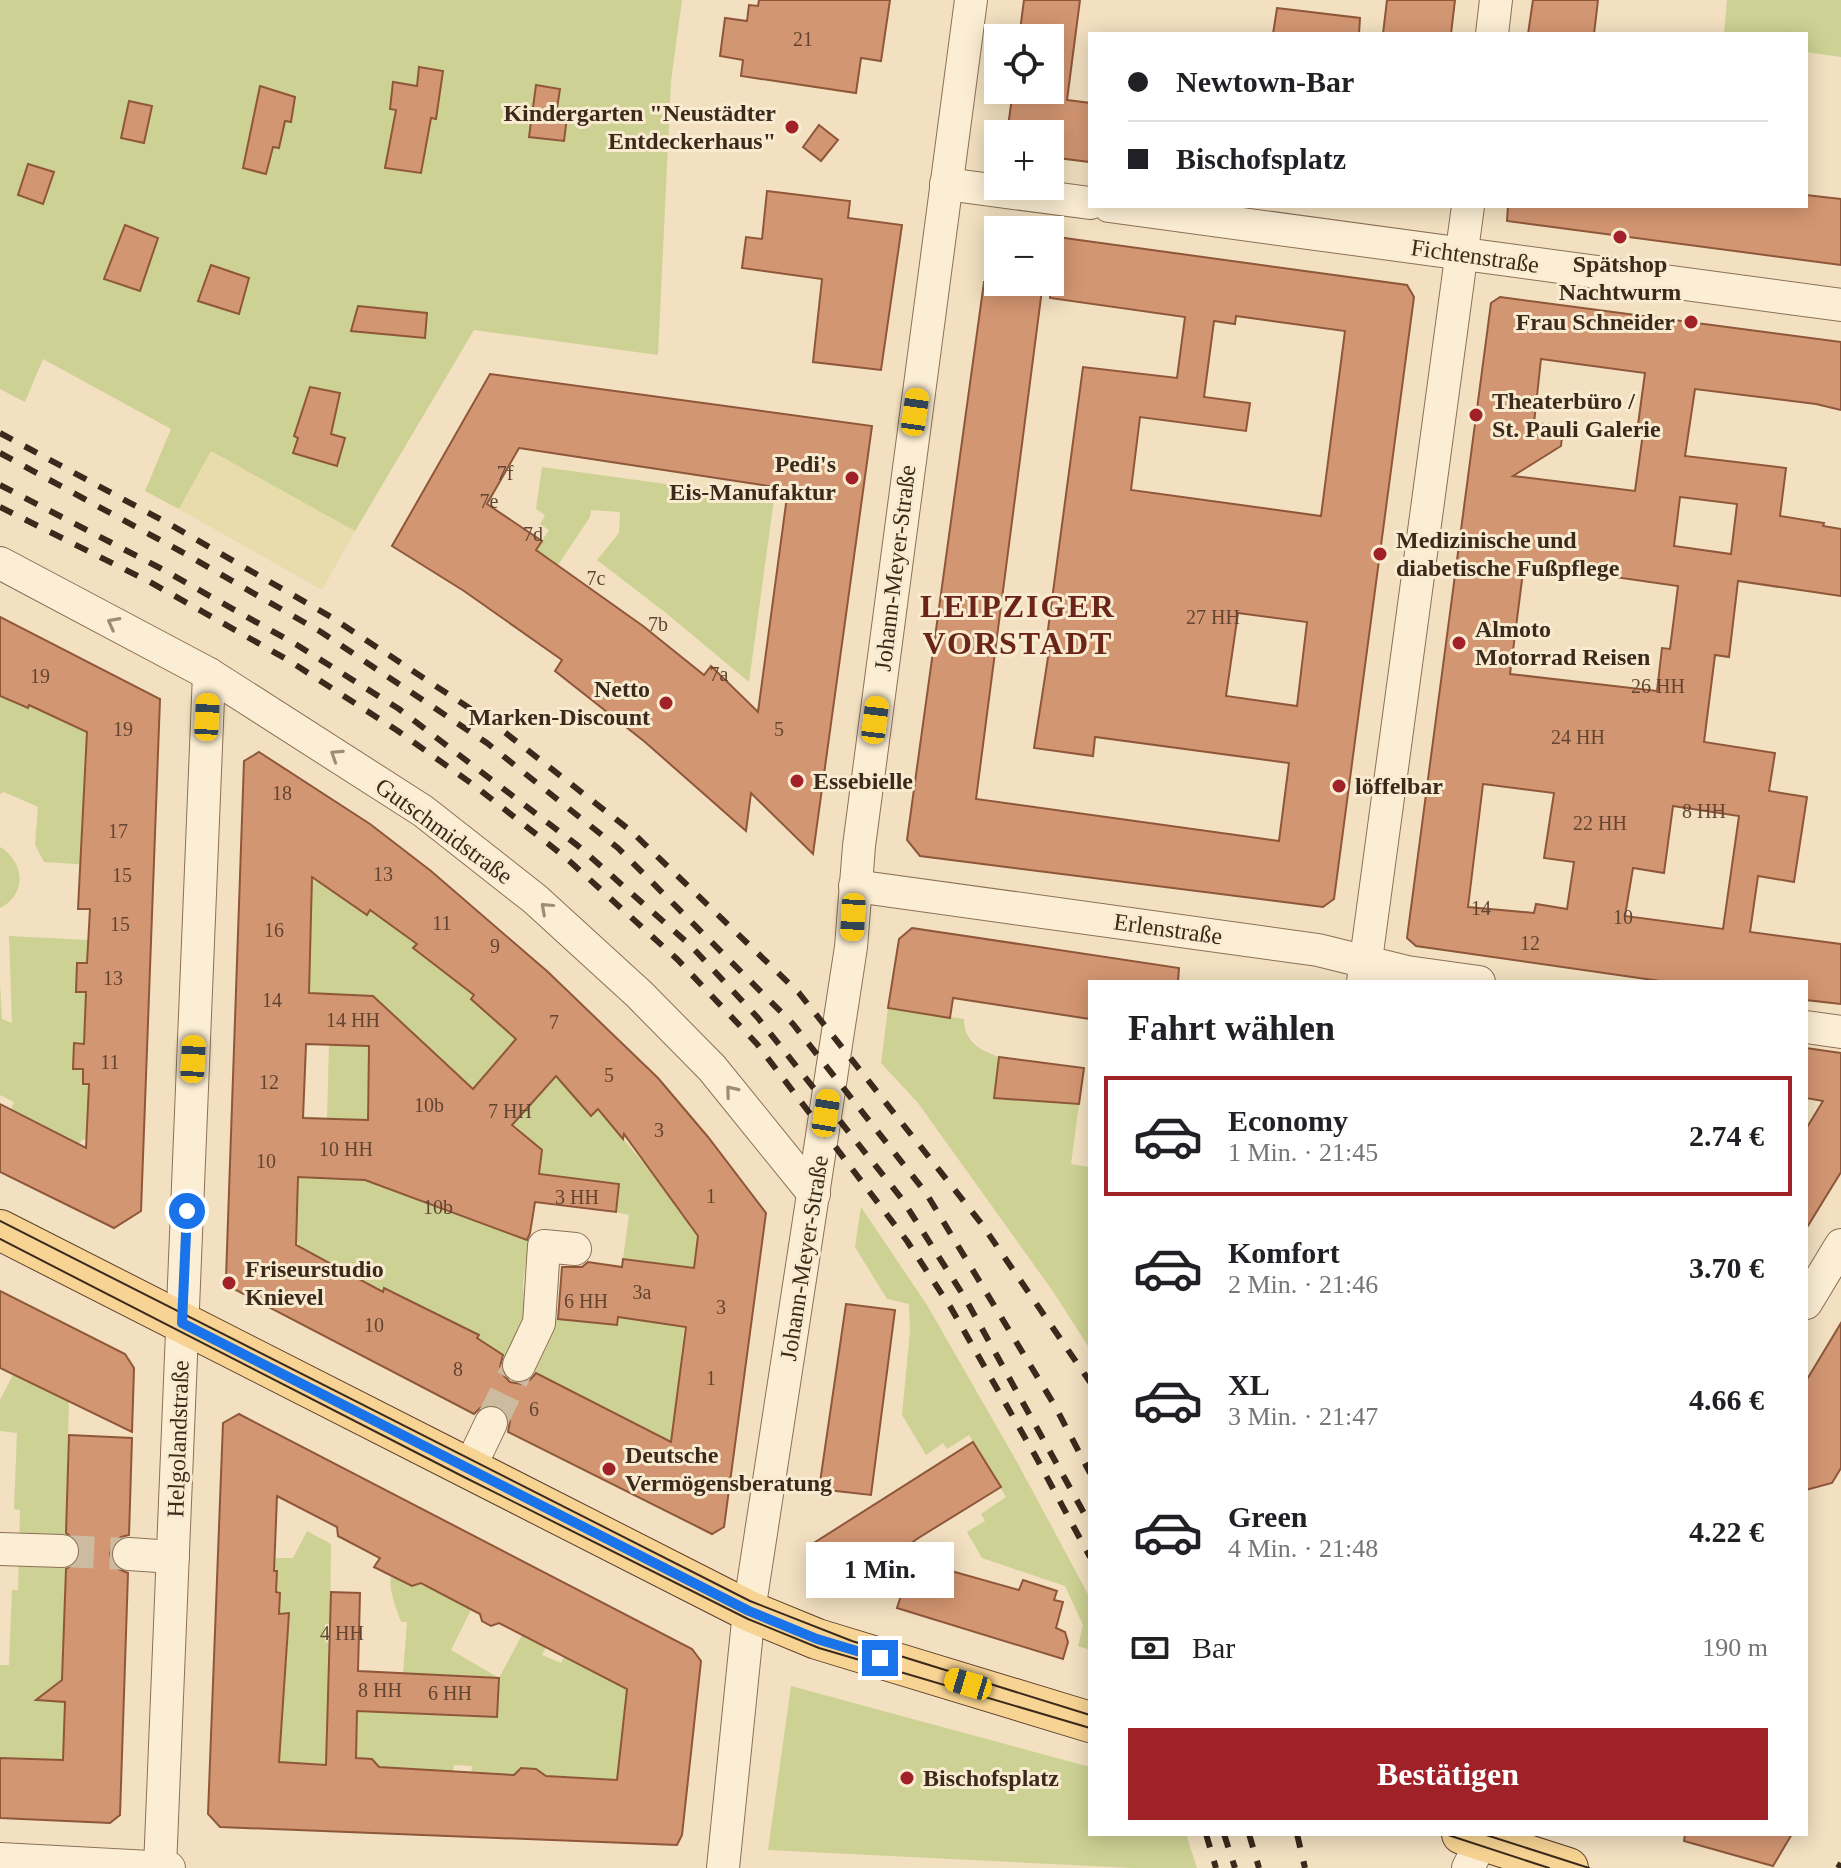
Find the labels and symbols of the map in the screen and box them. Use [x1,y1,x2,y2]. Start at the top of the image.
house number: 21 [793,28,813,50]
place label: Kindergarten "Neustädter Entdeckerhaus" [503,100,776,154]
marker: Kindergarten "Neustädter Entdeckerhaus" [783,118,801,136]
marker: Spätshop Nachtwurm [1611,228,1629,246]
street label: Fichtenstraße [1409,234,1541,278]
place label: Spätshop Nachtwurm [1559,251,1681,305]
place label: Frau Schneider [1516,309,1675,335]
marker: Frau Schneider [1682,313,1700,331]
car [900,387,930,437]
place label: Theaterbüro / St. Pauli Galerie [1492,388,1661,442]
marker: Theaterbüro / St. Pauli Galerie [1467,406,1485,424]
place label: Pedi's Eis-Manufaktur [669,451,836,505]
house number: 7f [497,462,514,484]
street label: Johann-Meyer-Straße [869,463,921,673]
marker: Pedi's Eis-Manufaktur [843,469,861,487]
house number: 7e [480,490,499,512]
house number: 7d [523,523,543,545]
place label: Medizinische und diabetische Fußpflege [1396,527,1620,581]
marker: Medizinische und diabetische Fußpflege [1371,545,1389,563]
house number: 7c [587,567,606,589]
district label: LEIPZIGER VORSTADT [920,588,1116,661]
house number: 27 HH [1186,606,1240,628]
house number: 7b [648,613,668,635]
place label: Almoto Motorrad Reisen [1475,616,1650,670]
one-way arrow [106,617,121,632]
marker: Almoto Motorrad Reisen [1450,634,1468,652]
house number: 7a [710,663,729,685]
house number: 19 [30,665,50,687]
house number: 26 HH [1631,675,1685,697]
place label: Netto Marken-Discount [469,676,650,730]
car [194,692,220,742]
marker: Netto Marken-Discount [657,694,675,712]
car [860,695,890,745]
house number: 19 [113,718,133,740]
house number: 5 [774,718,784,740]
house number: 24 HH [1551,726,1605,748]
one-way arrow [330,750,345,765]
place label: Essebielle [813,768,913,794]
marker: Essebielle [788,772,806,790]
street label: Gutschmidstraße [371,773,517,889]
place label: löffelbar [1355,773,1443,799]
marker: löffelbar [1330,777,1348,795]
house number: 18 [272,782,292,804]
house number: 8 HH [1682,800,1726,822]
house number: 22 HH [1573,812,1627,834]
house number: 17 [108,820,128,842]
house number: 13 [373,863,393,885]
house number: 15 [112,864,132,886]
car [840,892,866,942]
house number: 14 [1471,897,1491,919]
one-way arrow [540,904,555,918]
house number: 10 [1613,906,1633,928]
street label: Erlenstraße [1112,909,1224,949]
house number: 11 [432,912,452,934]
house number: 15 [110,913,130,935]
house number: 16 [264,919,284,941]
house number: 12 [1520,932,1540,954]
house number: 9 [490,935,500,957]
house number: 13 [103,967,123,989]
house number: 14 [262,989,282,1011]
house number: 14 HH [326,1009,380,1031]
house number: 7 [549,1011,559,1033]
car [180,1034,206,1084]
house number: 11 [100,1051,120,1073]
house number: 5 [604,1064,614,1086]
house number: 12 [259,1071,279,1093]
one-way arrow [726,1085,741,1100]
car [810,1087,842,1139]
house number: 10b [414,1094,444,1116]
house number: 7 HH [488,1100,532,1122]
house number: 3 [654,1119,664,1141]
house number: 10 HH [319,1138,373,1160]
house number: 10 [256,1150,276,1172]
street label: Johann-Meyer-Straße [775,1154,833,1362]
house number: 1 [706,1185,716,1207]
house number: 3 HH [555,1186,599,1208]
route start [169,1193,205,1229]
house number: 10b [423,1196,453,1218]
place label: Friseurstudio Knievel [245,1256,384,1310]
marker: Friseurstudio Knievel [220,1274,238,1292]
house number: 3a [633,1281,652,1303]
house number: 6 HH [564,1290,608,1312]
house number: 3 [716,1296,726,1318]
house number: 10 [364,1314,384,1336]
house number: 8 [453,1358,463,1380]
street label: Helgolandstraße [162,1360,194,1518]
house number: 1 [706,1367,716,1389]
house number: 6 [529,1398,539,1420]
place label: Deutsche Vermögensberatung [625,1442,832,1496]
marker: Deutsche Vermögensberatung [600,1460,618,1478]
callout: 1 Min. [806,1542,954,1598]
house number: 4 HH [320,1622,364,1644]
route end [862,1640,898,1676]
car [942,1666,994,1702]
house number: 8 HH [358,1679,402,1701]
house number: 6 HH [428,1682,472,1704]
place label: Bischofsplatz [923,1765,1059,1791]
marker: Bischofsplatz [898,1769,916,1787]

